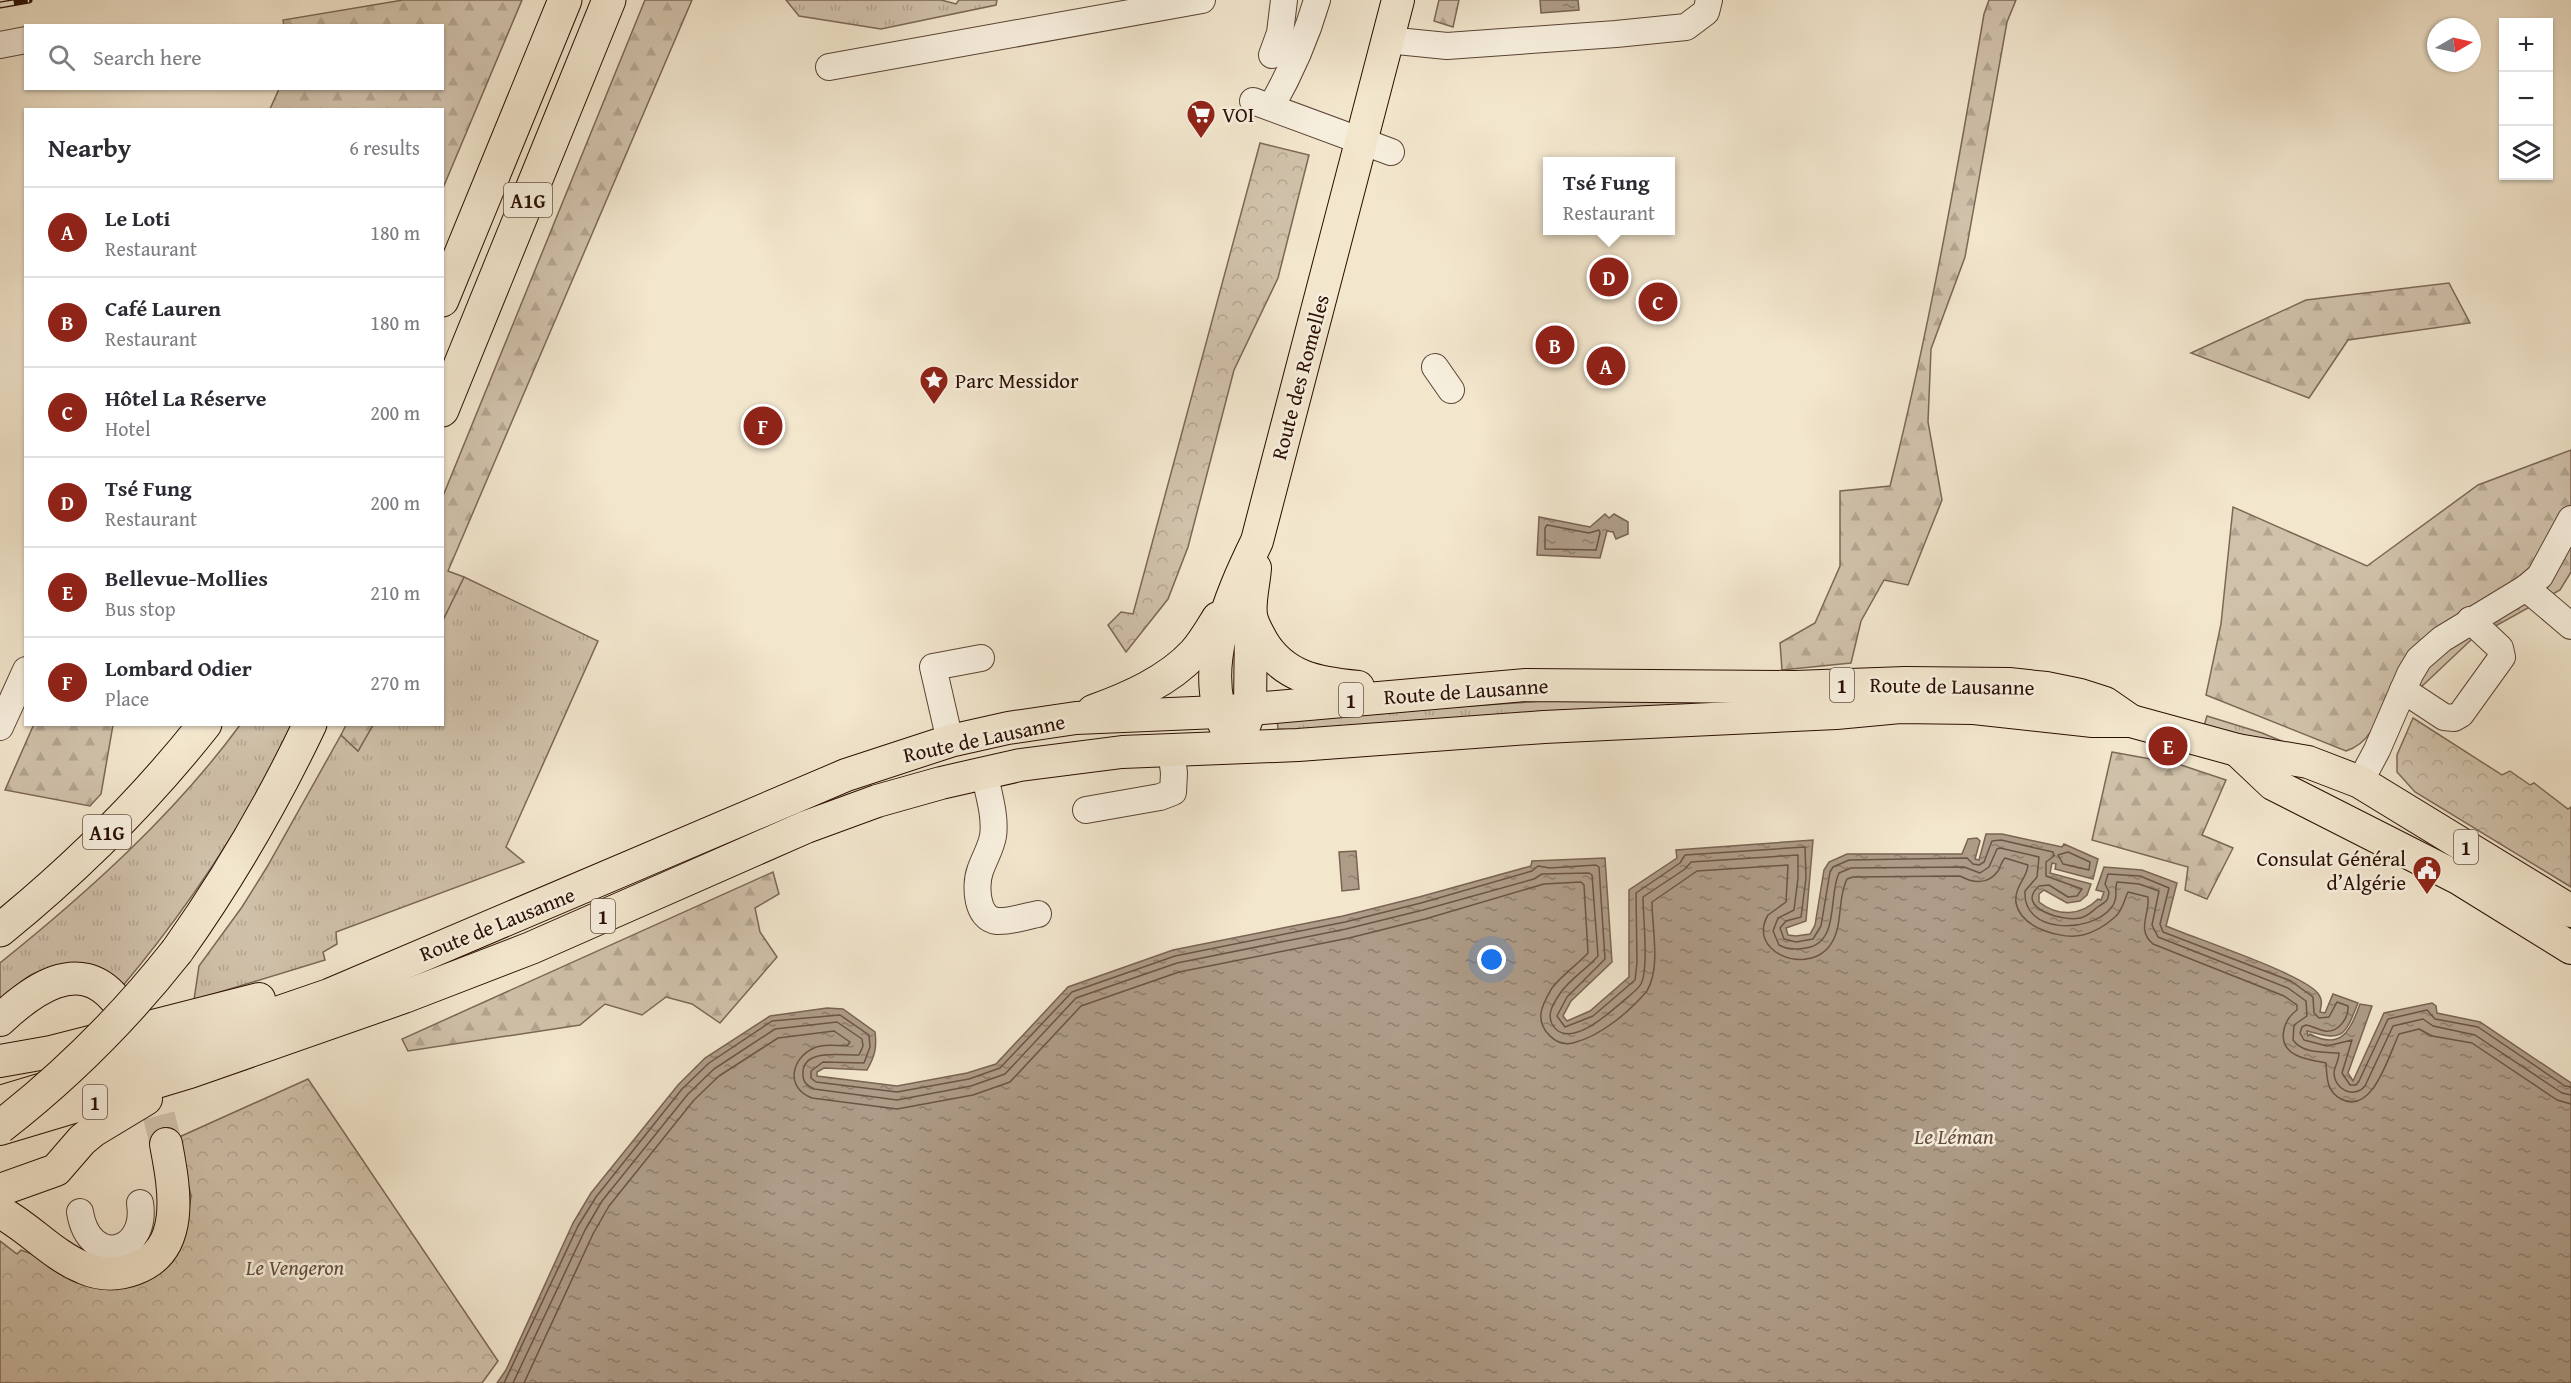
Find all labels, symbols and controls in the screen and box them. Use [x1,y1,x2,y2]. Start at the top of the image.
north arrow [2427,18,2481,72]
map controls [2499,18,2553,180]
button: + [2499,18,2553,72]
search box [24,24,444,90]
icon: search [45,41,78,74]
text: Search here [93,41,202,73]
button: − [2499,72,2553,126]
supermarket icon: VOI [1185,98,1217,140]
place label: VOI [1222,99,1254,130]
button: layers [2499,126,2553,180]
text: Nearby [48,128,131,167]
text: 6 results [349,133,420,162]
popup [1543,157,1675,235]
text: Tsé Fung [1563,166,1650,198]
road number: A1G [504,183,552,217]
text: Restaurant [1563,198,1655,227]
text: Le Loti [105,202,170,234]
text: A [61,218,74,247]
text: 180 m [370,218,420,247]
text: Restaurant [105,234,197,263]
pin: D [1590,254,1628,300]
pin: C [1638,280,1678,324]
street label: Route des Romelles [1263,291,1337,463]
text: Café Lauren [105,292,221,324]
text: B [61,308,74,337]
text: 180 m [370,308,420,337]
pin: B [1536,322,1574,368]
text: Restaurant [105,324,197,353]
pin: A [1586,344,1626,388]
place icon: Parc Messidor [918,364,950,406]
place label: Parc Messidor [955,365,1079,396]
text: Hôtel La Réserve [105,382,267,414]
text: C [62,398,73,427]
text: 200 m [370,398,420,427]
pin: F [744,404,783,448]
text: Hotel [105,414,151,443]
text: Tsé Fung [105,472,192,504]
text: D [61,488,74,517]
text: 200 m [370,488,420,517]
text: Restaurant [105,504,197,533]
text: Bellevue-Mollies [105,562,268,594]
text: E [62,578,73,607]
text: 210 m [370,578,420,607]
text: Bus stop [105,594,176,623]
text: Lombard Odier [105,652,252,684]
text: F [62,668,73,697]
text: 270 m [370,668,420,697]
road number: 1 [1830,668,1854,702]
street label: Route de Lausanne [1869,669,2035,703]
street label: Route de Lausanne [1383,670,1550,712]
road number: 1 [1339,683,1363,717]
text: Place [105,684,149,713]
street label: Route de Lausanne [900,706,1068,770]
pin: E [2148,724,2188,768]
road number: A1G [83,815,131,849]
road number: 1 [2454,830,2478,864]
place label: Consulat Général d’Algérie [2256,843,2406,898]
public building icon: Consulat Général d’Algérie [2411,854,2443,896]
street label: Route de Lausanne [415,879,579,969]
road number: 1 [591,899,615,933]
your location [1477,945,1506,974]
road number: 1 [83,1085,107,1119]
water label: Le Léman [1913,1120,1994,1152]
park label: Le Vengeron [245,1252,345,1283]

